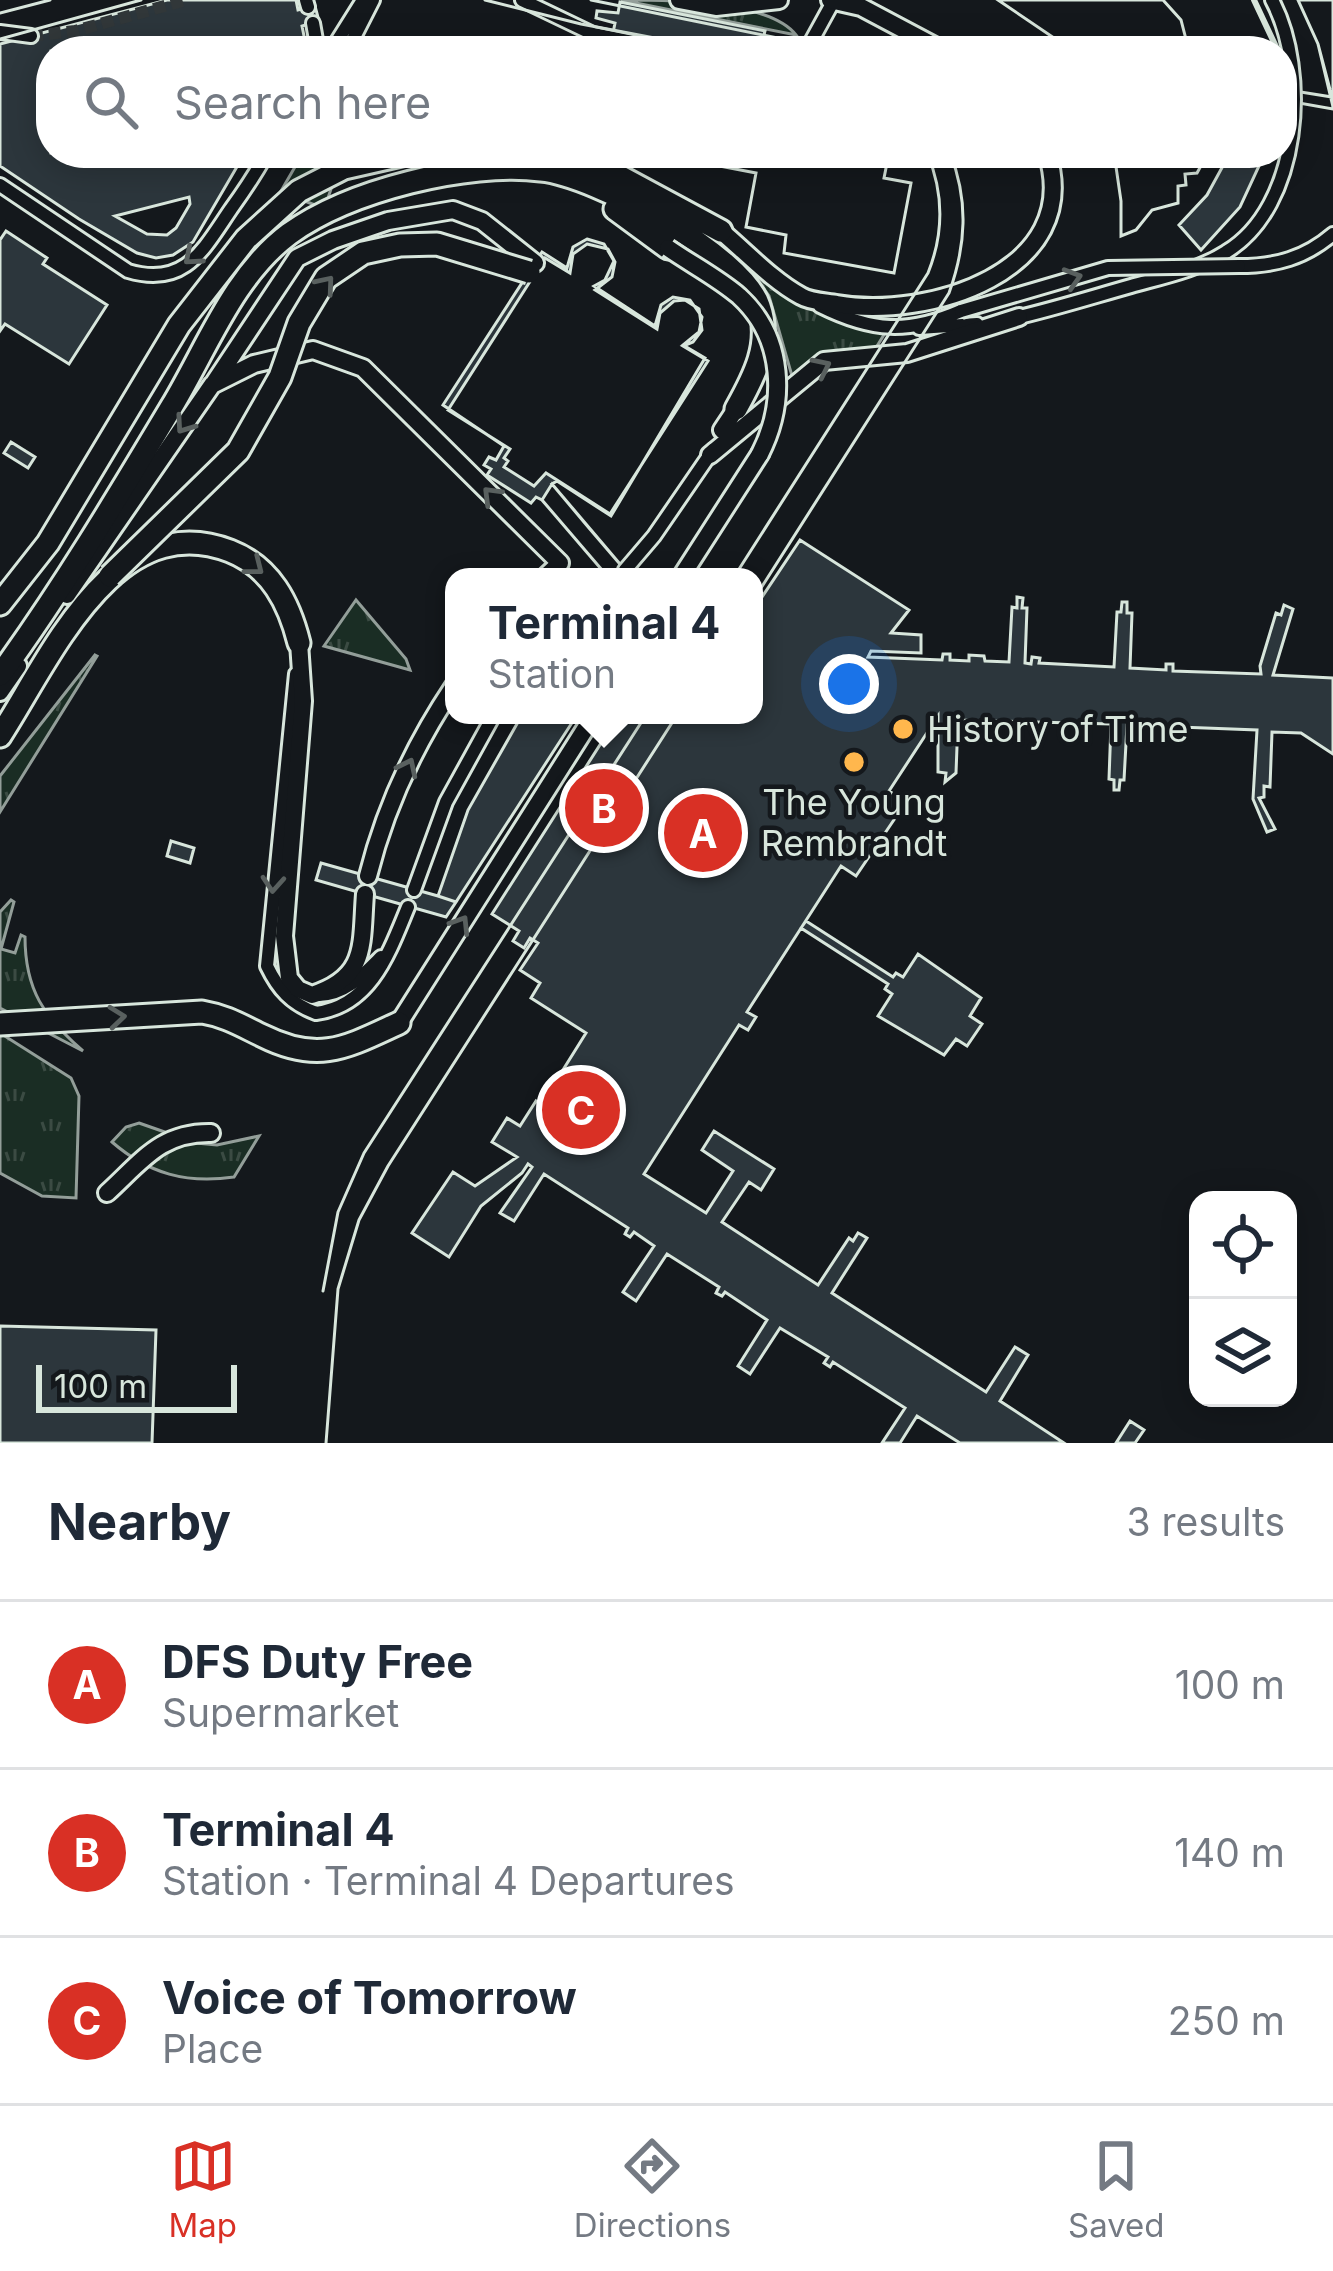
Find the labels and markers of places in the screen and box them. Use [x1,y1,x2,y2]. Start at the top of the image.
place label: History of Time [927,707,1188,751]
marker: History of Time [890,716,916,742]
marker: The Young Rembrandt [841,749,867,775]
pin: B [565,763,643,853]
place label: The Young Rembrandt [761,780,948,865]
pin: A [664,788,742,878]
pin: C [542,1065,620,1155]

